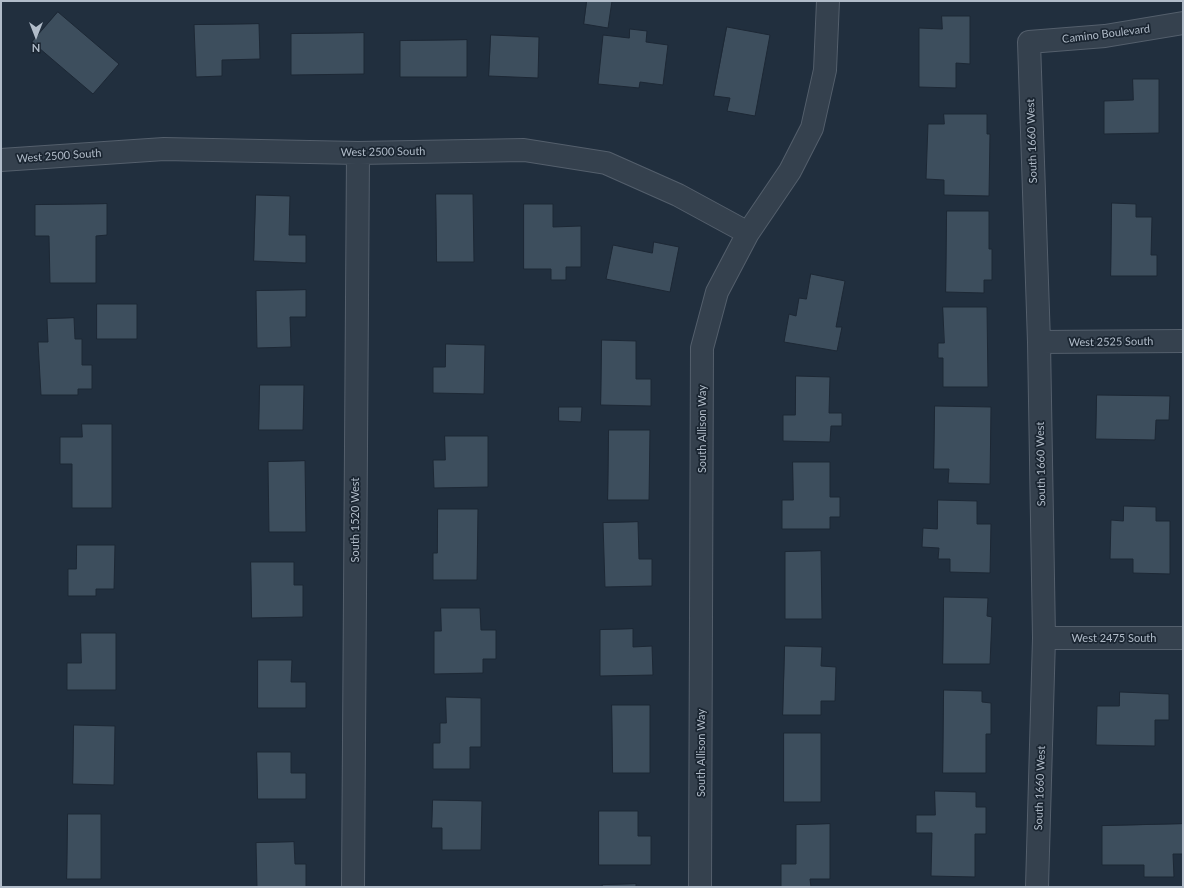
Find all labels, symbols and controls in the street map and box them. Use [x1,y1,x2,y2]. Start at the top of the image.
north arrow [16,16,56,56]
street label: Camino Boulevard [1061,22,1151,46]
text: N [32,42,40,55]
street label: South 1660 West [1024,98,1040,184]
street label: West 2500 South [340,145,426,159]
street label: West 2500 South [16,146,102,166]
street label: West 2525 South [1068,335,1154,349]
street label: South Allison Way [695,385,709,473]
street label: South 1660 West [1034,421,1048,507]
street label: South 1520 West [348,478,362,562]
street label: West 2475 South [1072,631,1156,645]
street label: South Allison Way [694,709,708,797]
street label: South 1660 West [1032,745,1048,831]

